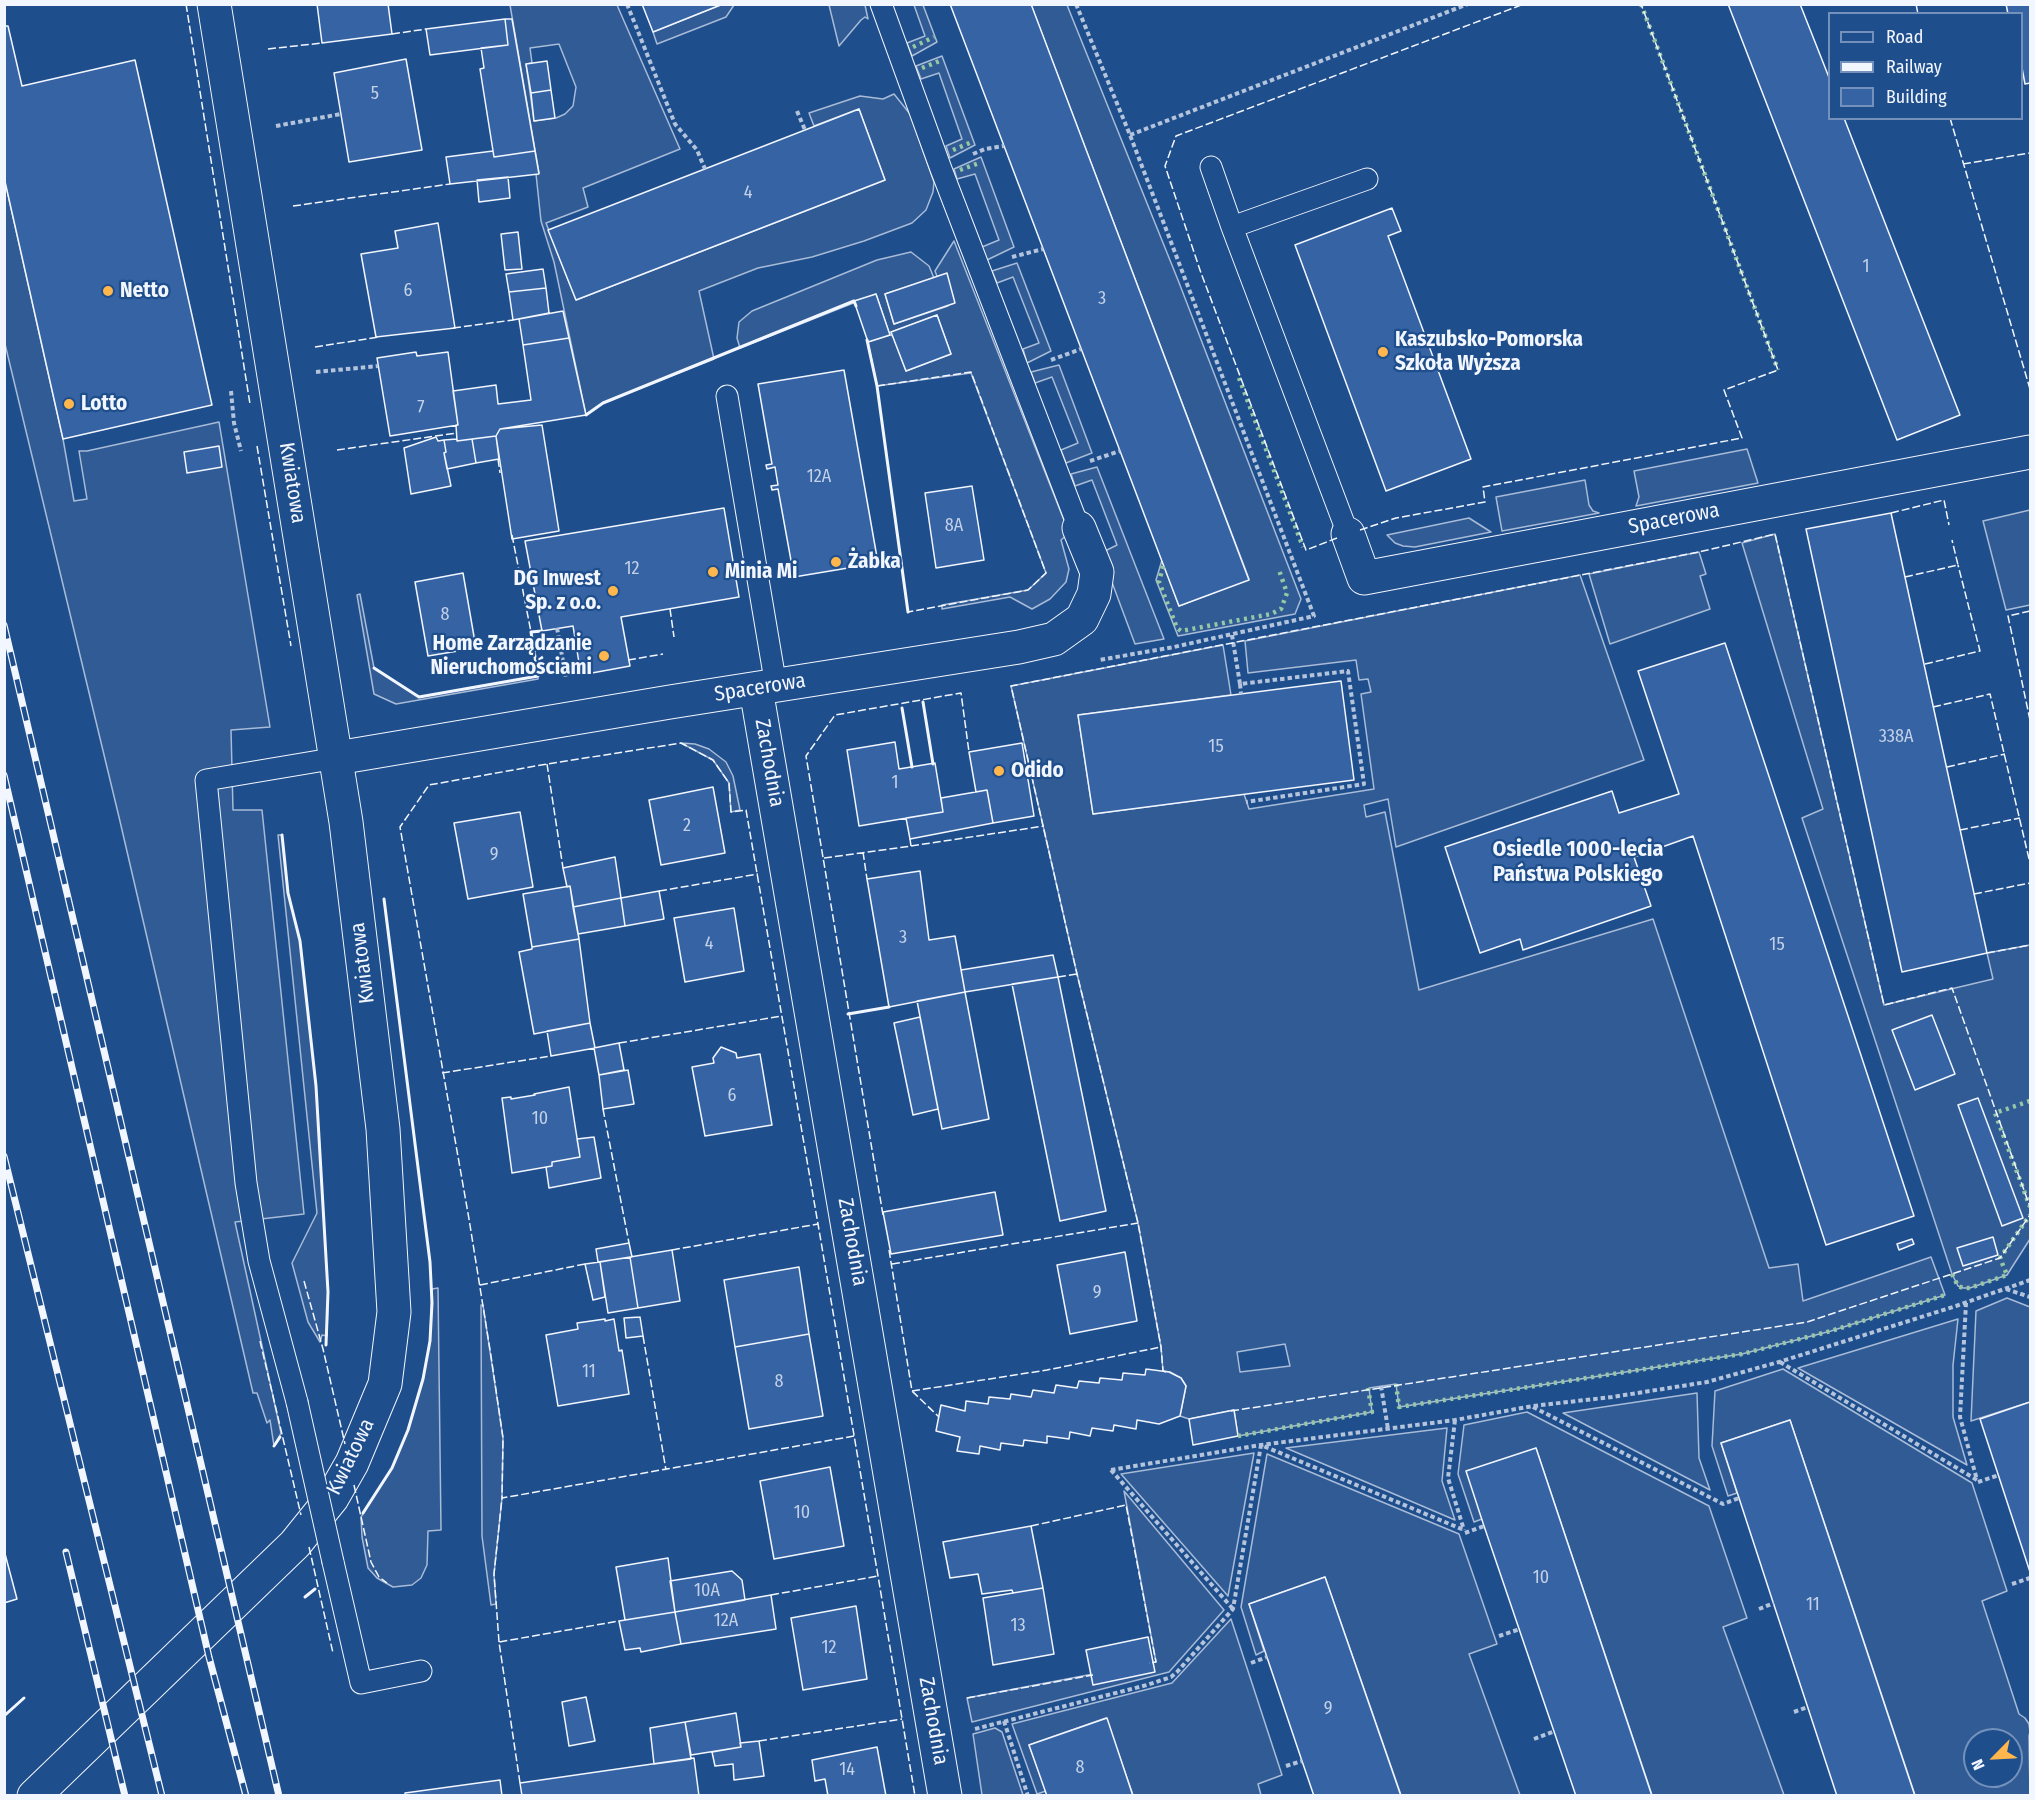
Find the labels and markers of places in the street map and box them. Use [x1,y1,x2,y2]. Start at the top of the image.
place label: Netto [120,278,169,304]
marker: Netto [101,284,115,298]
place label: Kaszubsko-Pomorska Szkoła Wyższa [1395,327,1583,377]
marker: Kaszubsko-Pomorska Szkoła Wyższa [1376,345,1390,359]
place label: Lotto [81,391,127,417]
marker: Lotto [62,397,76,411]
place label: Żabka [848,549,901,575]
marker: Żabka [829,555,843,569]
place label: Minia Mi [725,559,797,585]
marker: Minia Mi [706,565,720,579]
place label: DG Inwest Sp. z o.o. [513,566,601,616]
marker: DG Inwest Sp. z o.o. [606,584,620,598]
place label: Home Zarządzanie Nieruchomościami [430,631,592,681]
marker: Home Zarządzanie Nieruchomościami [597,649,611,663]
place label: Odido [1011,758,1064,784]
marker: Odido [992,764,1006,778]

